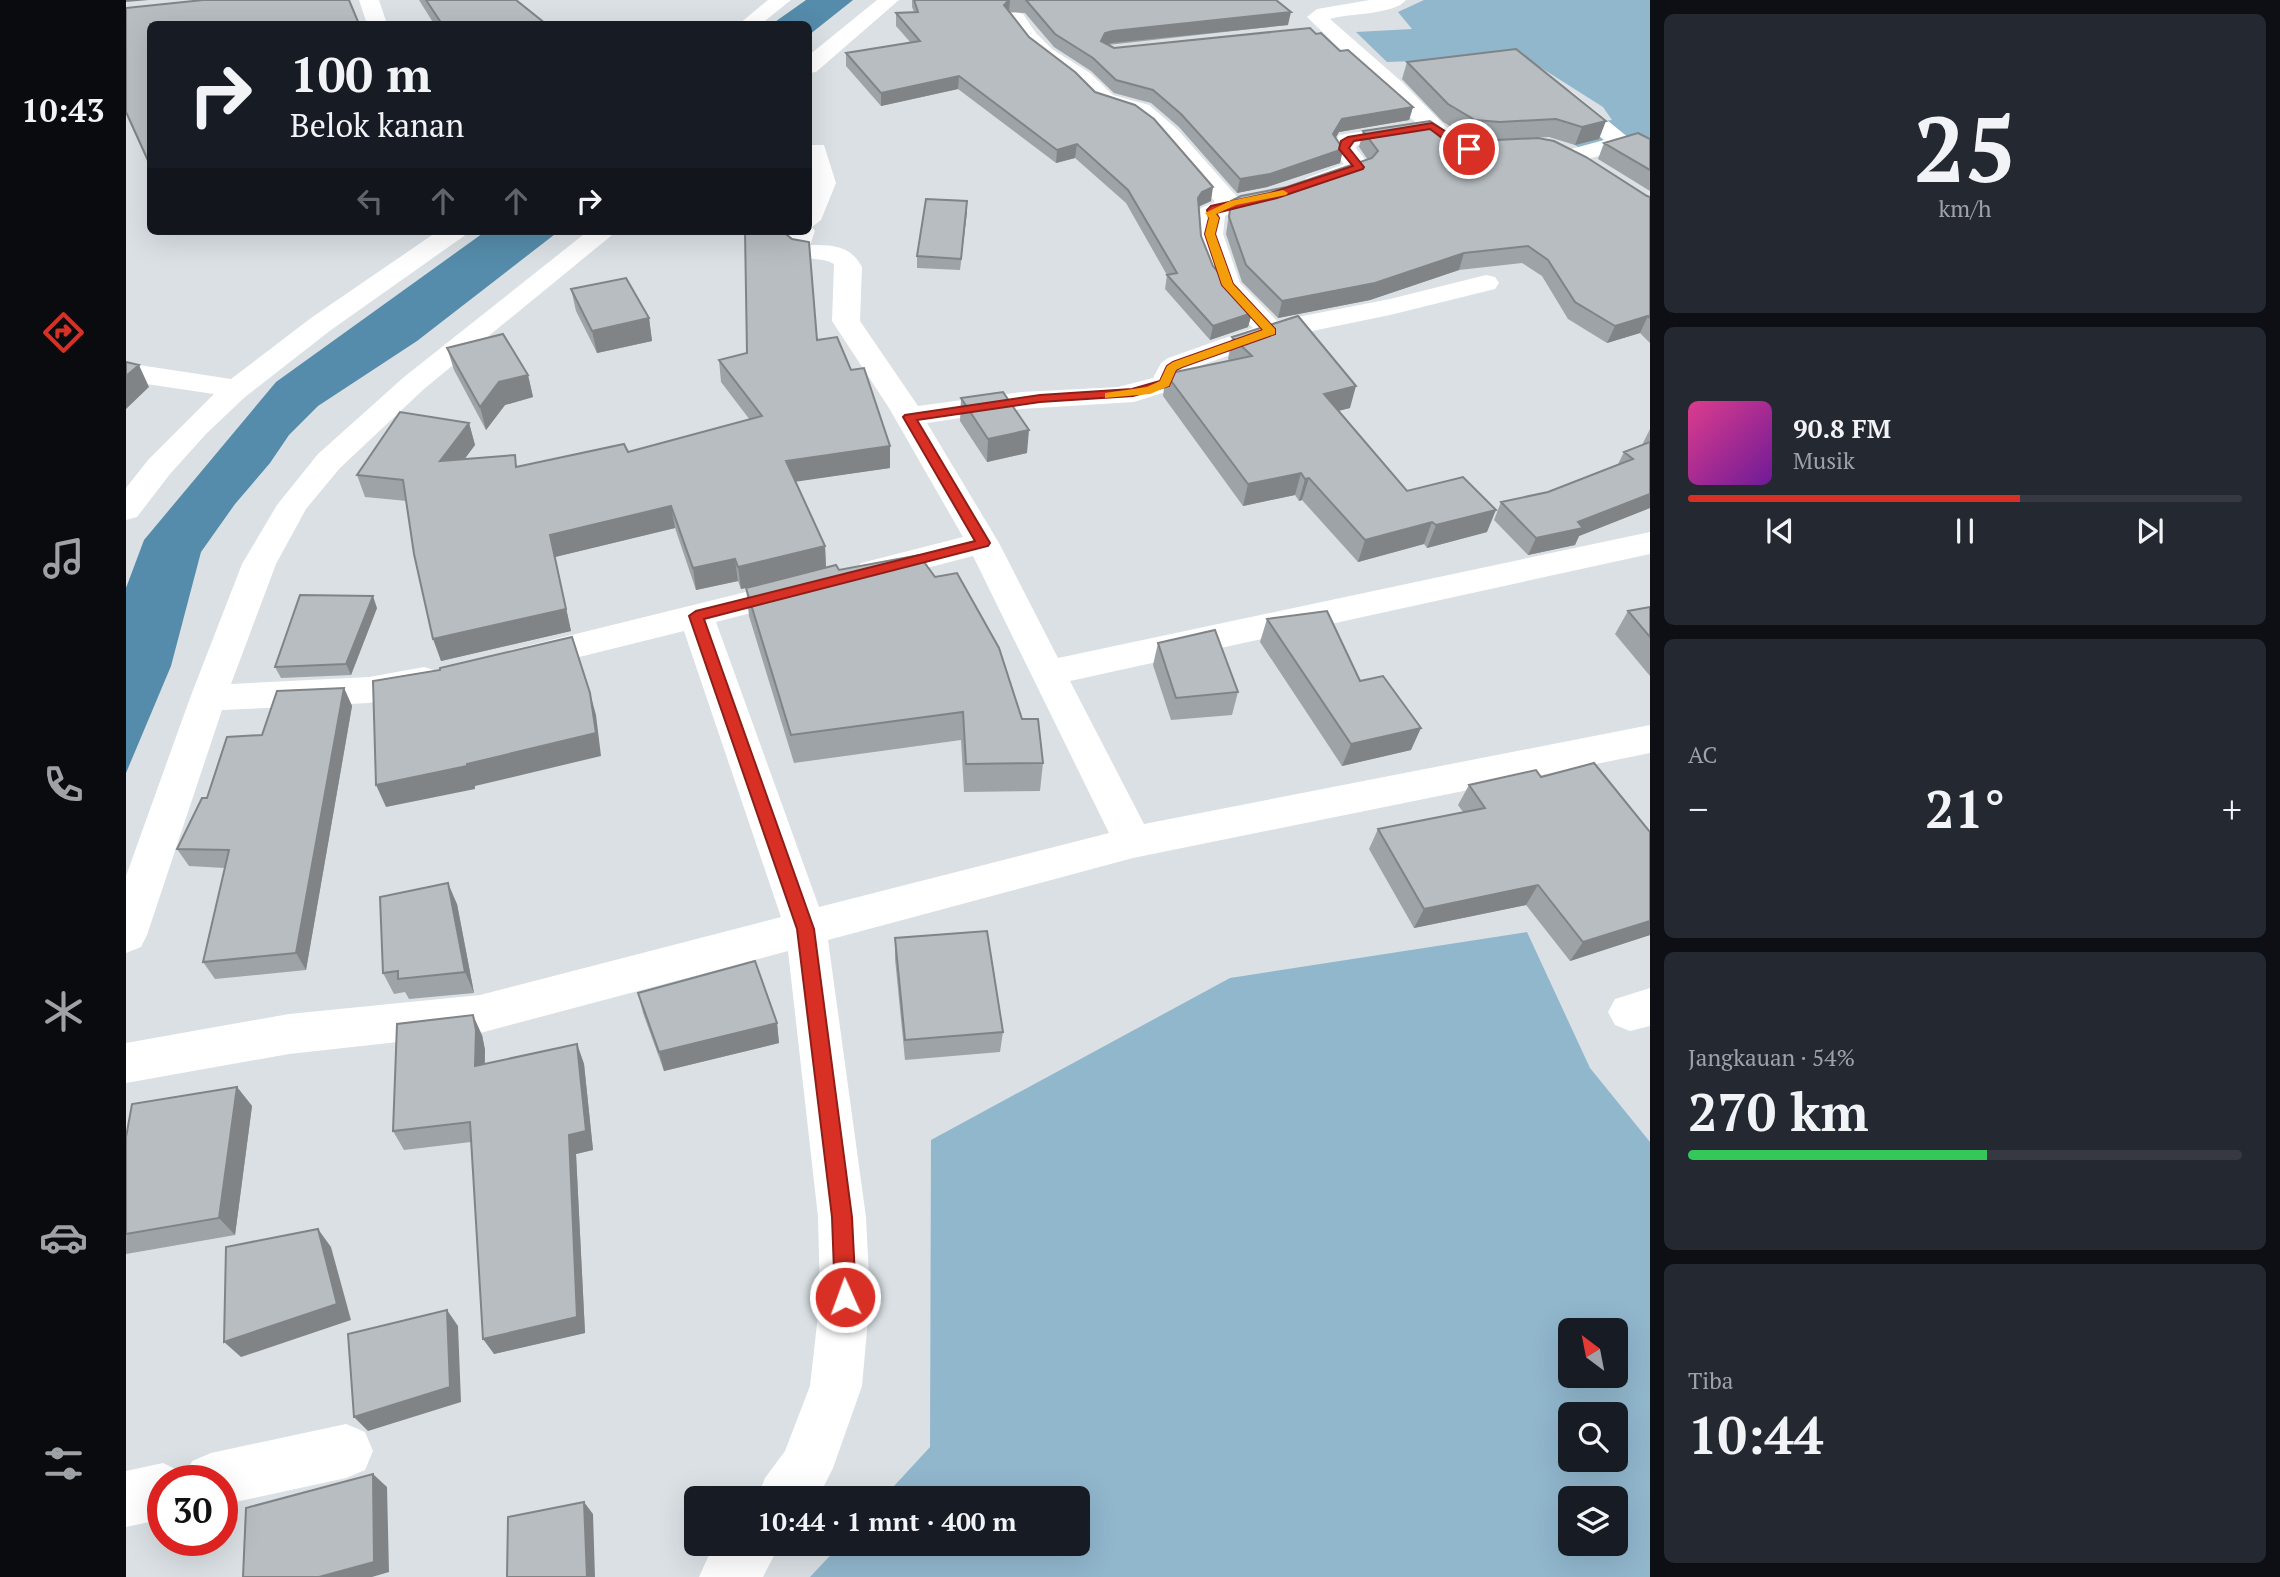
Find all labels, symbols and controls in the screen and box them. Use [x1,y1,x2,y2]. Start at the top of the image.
text: 100 m [290,41,432,106]
icon: right [175,49,266,140]
text: 25 [1914,87,2016,208]
text: 10:43 [21,89,105,131]
text: Belok kanan [290,104,464,146]
pin [1439,119,1499,179]
icon: arrive [1450,130,1488,168]
icon: left [351,182,389,220]
icon: ahead [424,182,462,220]
icon: ahead [497,182,535,220]
icon: right [570,182,608,220]
text: km/h [1938,193,1992,224]
icon: directions [39,308,88,357]
text: 90.8 FM [1793,411,1891,445]
text: Musik [1793,445,1855,476]
icon: previous [1761,512,1799,550]
icon: pause [1946,512,1984,550]
icon: next [2131,512,2169,550]
icon: music [39,534,88,583]
text: AC [1688,739,1717,770]
icon: phone [39,760,88,809]
text: 21° [1925,774,2005,843]
text: − [1688,784,1708,834]
text: + [2222,784,2242,834]
icon: climate [39,987,88,1036]
text: Jangkauan · 54% [1688,1042,1855,1073]
text: 270 km [1688,1077,1869,1146]
icon: car [39,1213,88,1262]
position arrow [808,1260,882,1334]
north arrow [1558,1318,1628,1388]
map controls [1558,1318,1628,1556]
text: Tiba [1688,1365,1733,1396]
text: 10:44 [1688,1400,1823,1469]
button: search [1558,1402,1628,1472]
icon: filters [39,1439,88,1488]
speed limit sign: 30 [147,1465,238,1556]
button: layers [1558,1486,1628,1556]
text: 10:44 · 1 mnt · 400 m [757,1504,1017,1538]

